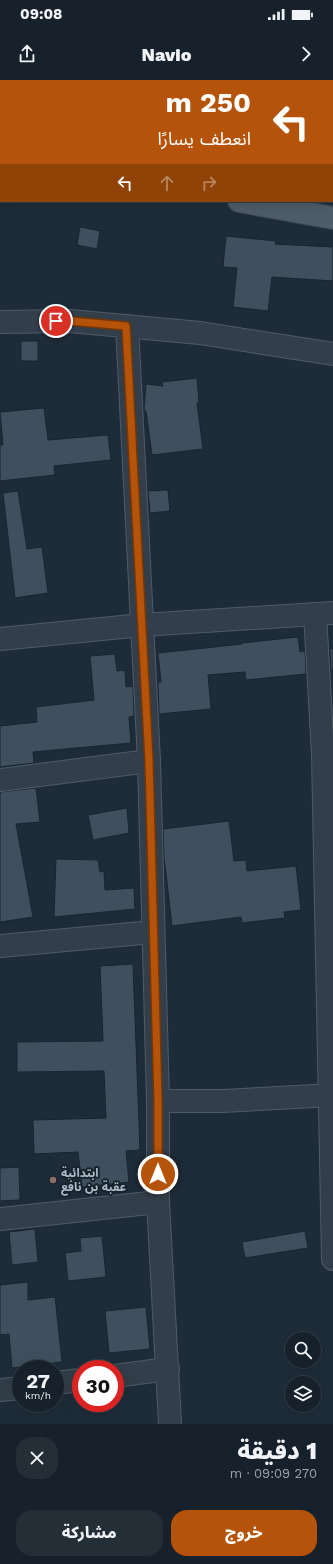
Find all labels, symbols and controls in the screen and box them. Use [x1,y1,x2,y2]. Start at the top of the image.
text: 09:08 [20,5,63,23]
icon: share [16,43,38,65]
icon: forward [295,43,317,65]
text: Navio [142,44,192,65]
text: 250 m [166,86,251,119]
icon: left [265,96,317,148]
text: انعطف يسارًا [157,128,251,149]
icon: left [114,172,136,194]
icon: ahead [156,172,178,194]
icon: right [198,172,220,194]
pin [39,304,73,338]
icon: arrive [45,310,67,332]
position arrow [137,1153,179,1195]
place label: ابتدائية عقبة بن نافع [61,1166,126,1196]
marker: ابتدائية عقبة بن نافع [48,1175,58,1185]
map controls [285,1332,321,1412]
button: search [285,1332,321,1368]
speed limit sign: 30 [72,1360,124,1412]
text: 27 [26,1369,50,1393]
button: layers [285,1376,321,1412]
text: km/h [25,1390,51,1401]
button: close [16,1437,58,1479]
text: 1 دقيقة [237,1437,317,1465]
text: 270 m · 09:09 [230,1466,317,1481]
button: مشاركة [16,1510,163,1556]
button: خروج [171,1510,317,1556]

